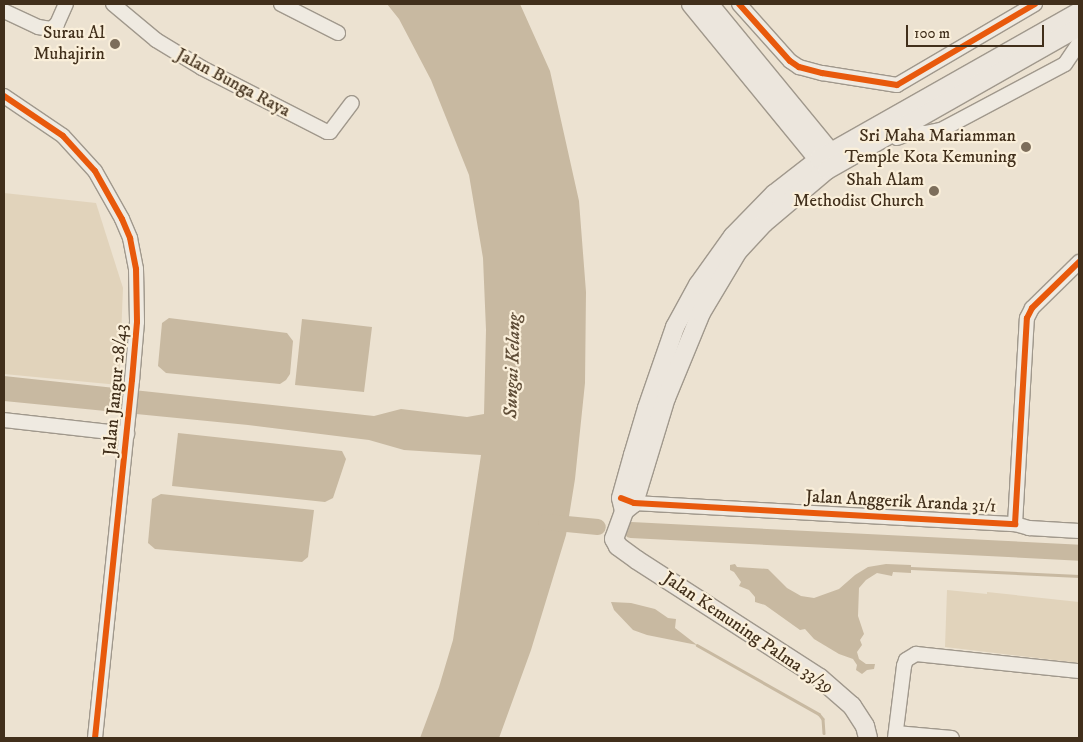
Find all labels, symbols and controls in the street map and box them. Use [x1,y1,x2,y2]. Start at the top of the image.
scale bar [908,15,1046,47]
place label: Surau Al Muhajirin [33,23,105,66]
text: 100 m [914,24,950,43]
marker: Surau Al Muhajirin [109,38,121,50]
street label: Jalan Bunga Raya [172,44,294,122]
place label: Sri Maha Mariamman Temple Kota Kemuning [845,126,1016,168]
marker: Sri Maha Mariamman Temple Kota Kemuning [1020,141,1032,153]
place label: Shah Alam Methodist Church [793,170,924,212]
marker: Shah Alam Methodist Church [928,185,940,197]
water label: Sungai Kelang [500,313,526,419]
street label: Jalan Jangur 28/43 [99,323,133,457]
street label: Jalan Anggerik Aranda 31/1 [805,486,997,518]
street label: Jalan Kemuning Palma 33/39 [658,568,838,698]

